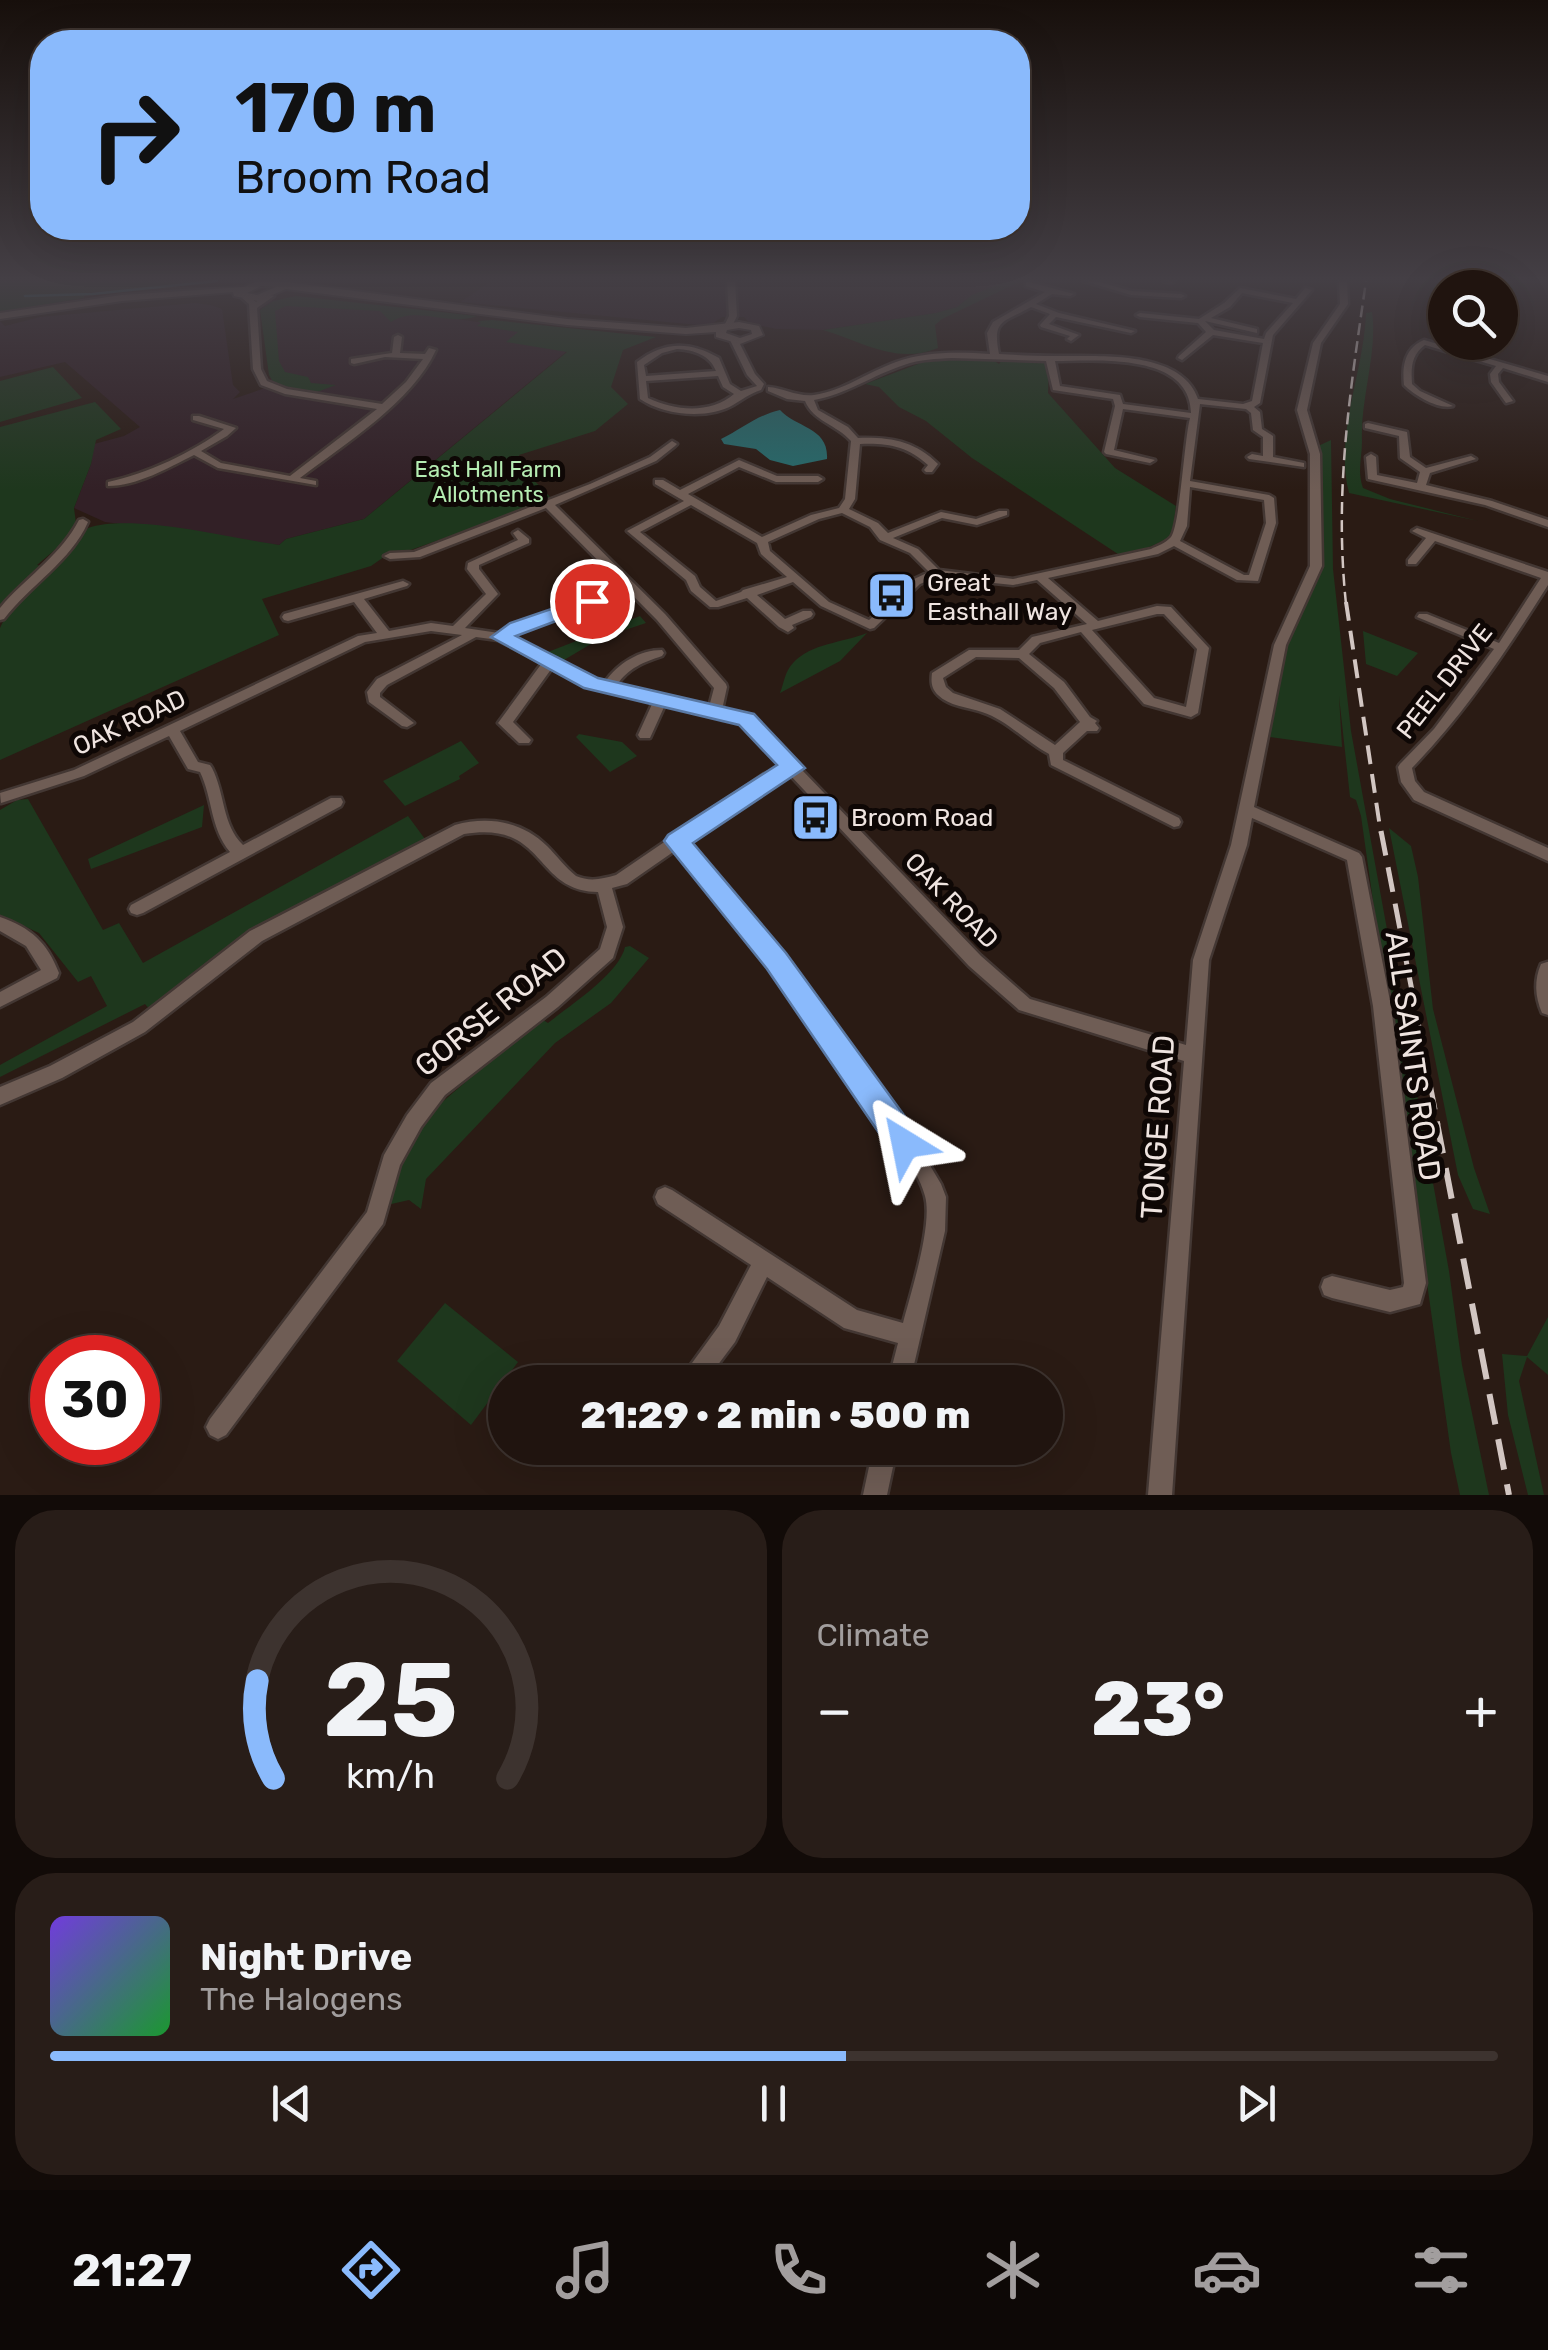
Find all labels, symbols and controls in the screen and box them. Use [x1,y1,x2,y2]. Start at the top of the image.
text: 170 m [235,67,437,150]
icon: right [70,70,200,200]
text: Broom Road [235,151,491,204]
map controls [1428,270,1518,360]
button: search [1428,270,1518,360]
park label: East Hall Farm Allotments [415,456,561,508]
pin [550,559,635,644]
place label: Great Easthall Way [927,568,1072,626]
bus stop icon: Great Easthall Way [866,570,918,622]
icon: arrive [565,574,620,629]
street label: PEEL DRIVE [1391,618,1498,745]
street label: OAK ROAD [68,684,190,761]
bus stop icon: Broom Road [790,791,842,843]
place label: Broom Road [851,803,993,832]
street label: OAK ROAD [899,847,1004,954]
street label: ALL SAINTS ROAD [1378,929,1448,1183]
street label: GORSE ROAD [408,940,574,1084]
street label: TONGE ROAD [1134,1034,1182,1220]
position arrow [853,1092,957,1196]
speed limit sign: 30 [30,1335,160,1465]
text: 21:29 · 2 min · 500 m [580,1392,971,1438]
text: Climate [817,1616,930,1654]
text: 25 [323,1639,458,1762]
text: 23° [1091,1665,1225,1754]
text: − [817,1678,852,1743]
text: + [1464,1678,1498,1743]
text: km/h [346,1755,435,1797]
text: Night Drive [200,1934,412,1980]
text: The Halogens [200,1980,403,2018]
icon: previous [264,2076,319,2131]
icon: pause [746,2076,801,2131]
icon: next [1229,2076,1284,2131]
icon: directions [336,2235,406,2305]
icon: music [550,2235,620,2305]
icon: phone [764,2235,834,2305]
icon: climate [978,2235,1048,2305]
icon: car [1192,2235,1262,2305]
icon: filters [1406,2235,1476,2305]
text: 21:27 [72,2244,192,2297]

